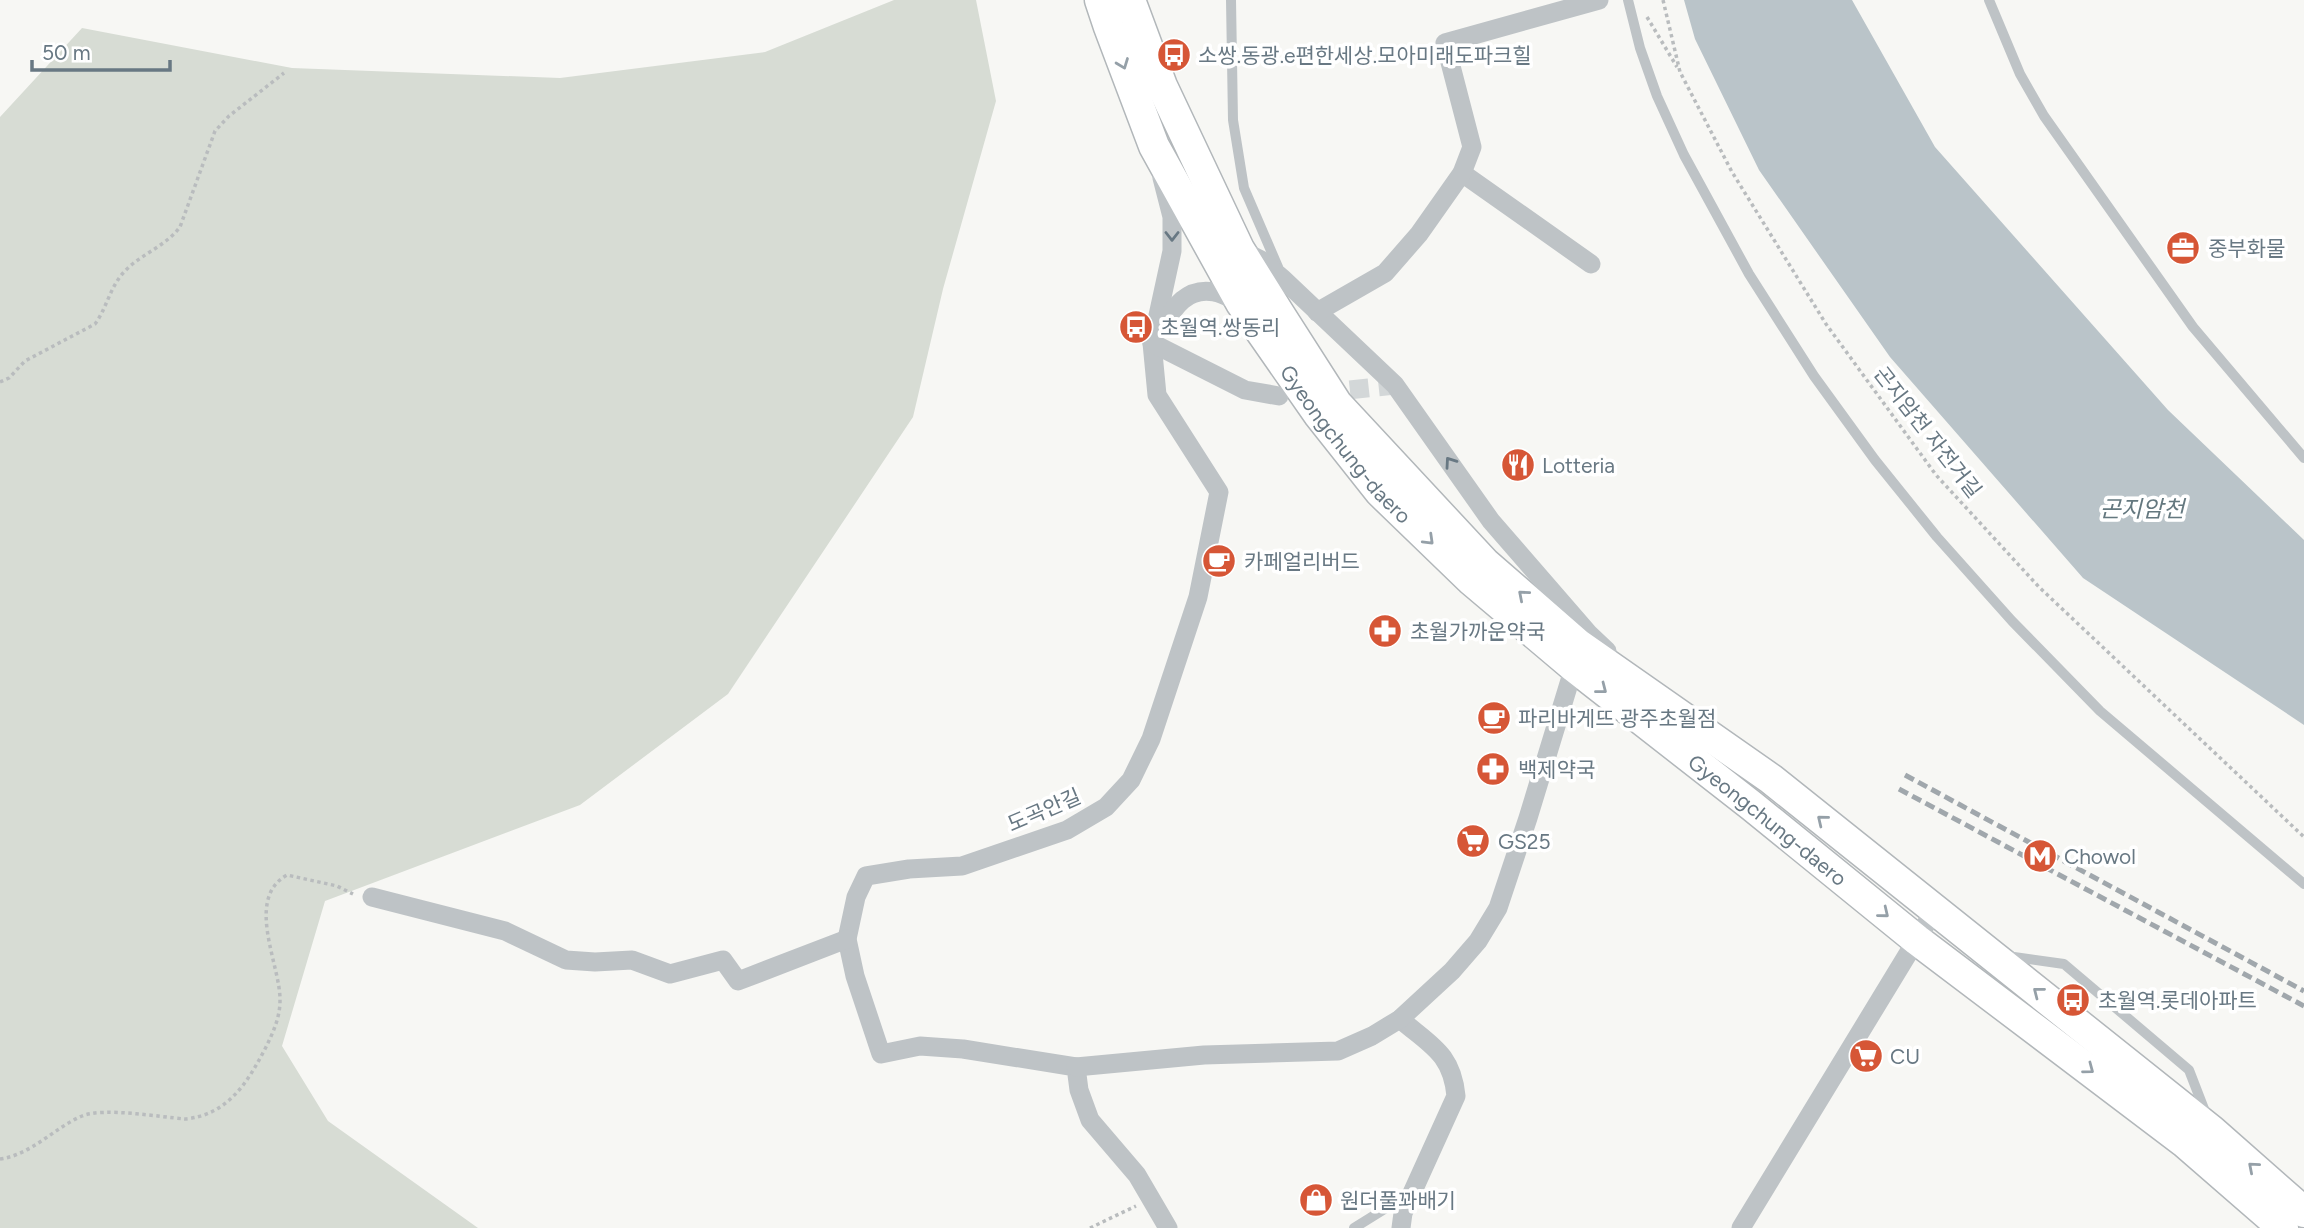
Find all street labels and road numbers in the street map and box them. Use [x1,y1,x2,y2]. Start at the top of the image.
street label: Gyeongchung-daero [1275,360,1417,528]
street label: 곤지암천 자전거길 [1869,361,1987,503]
street label: Gyeongchung-daero [1684,749,1852,891]
street label: 도곡안길 [1004,783,1084,837]

